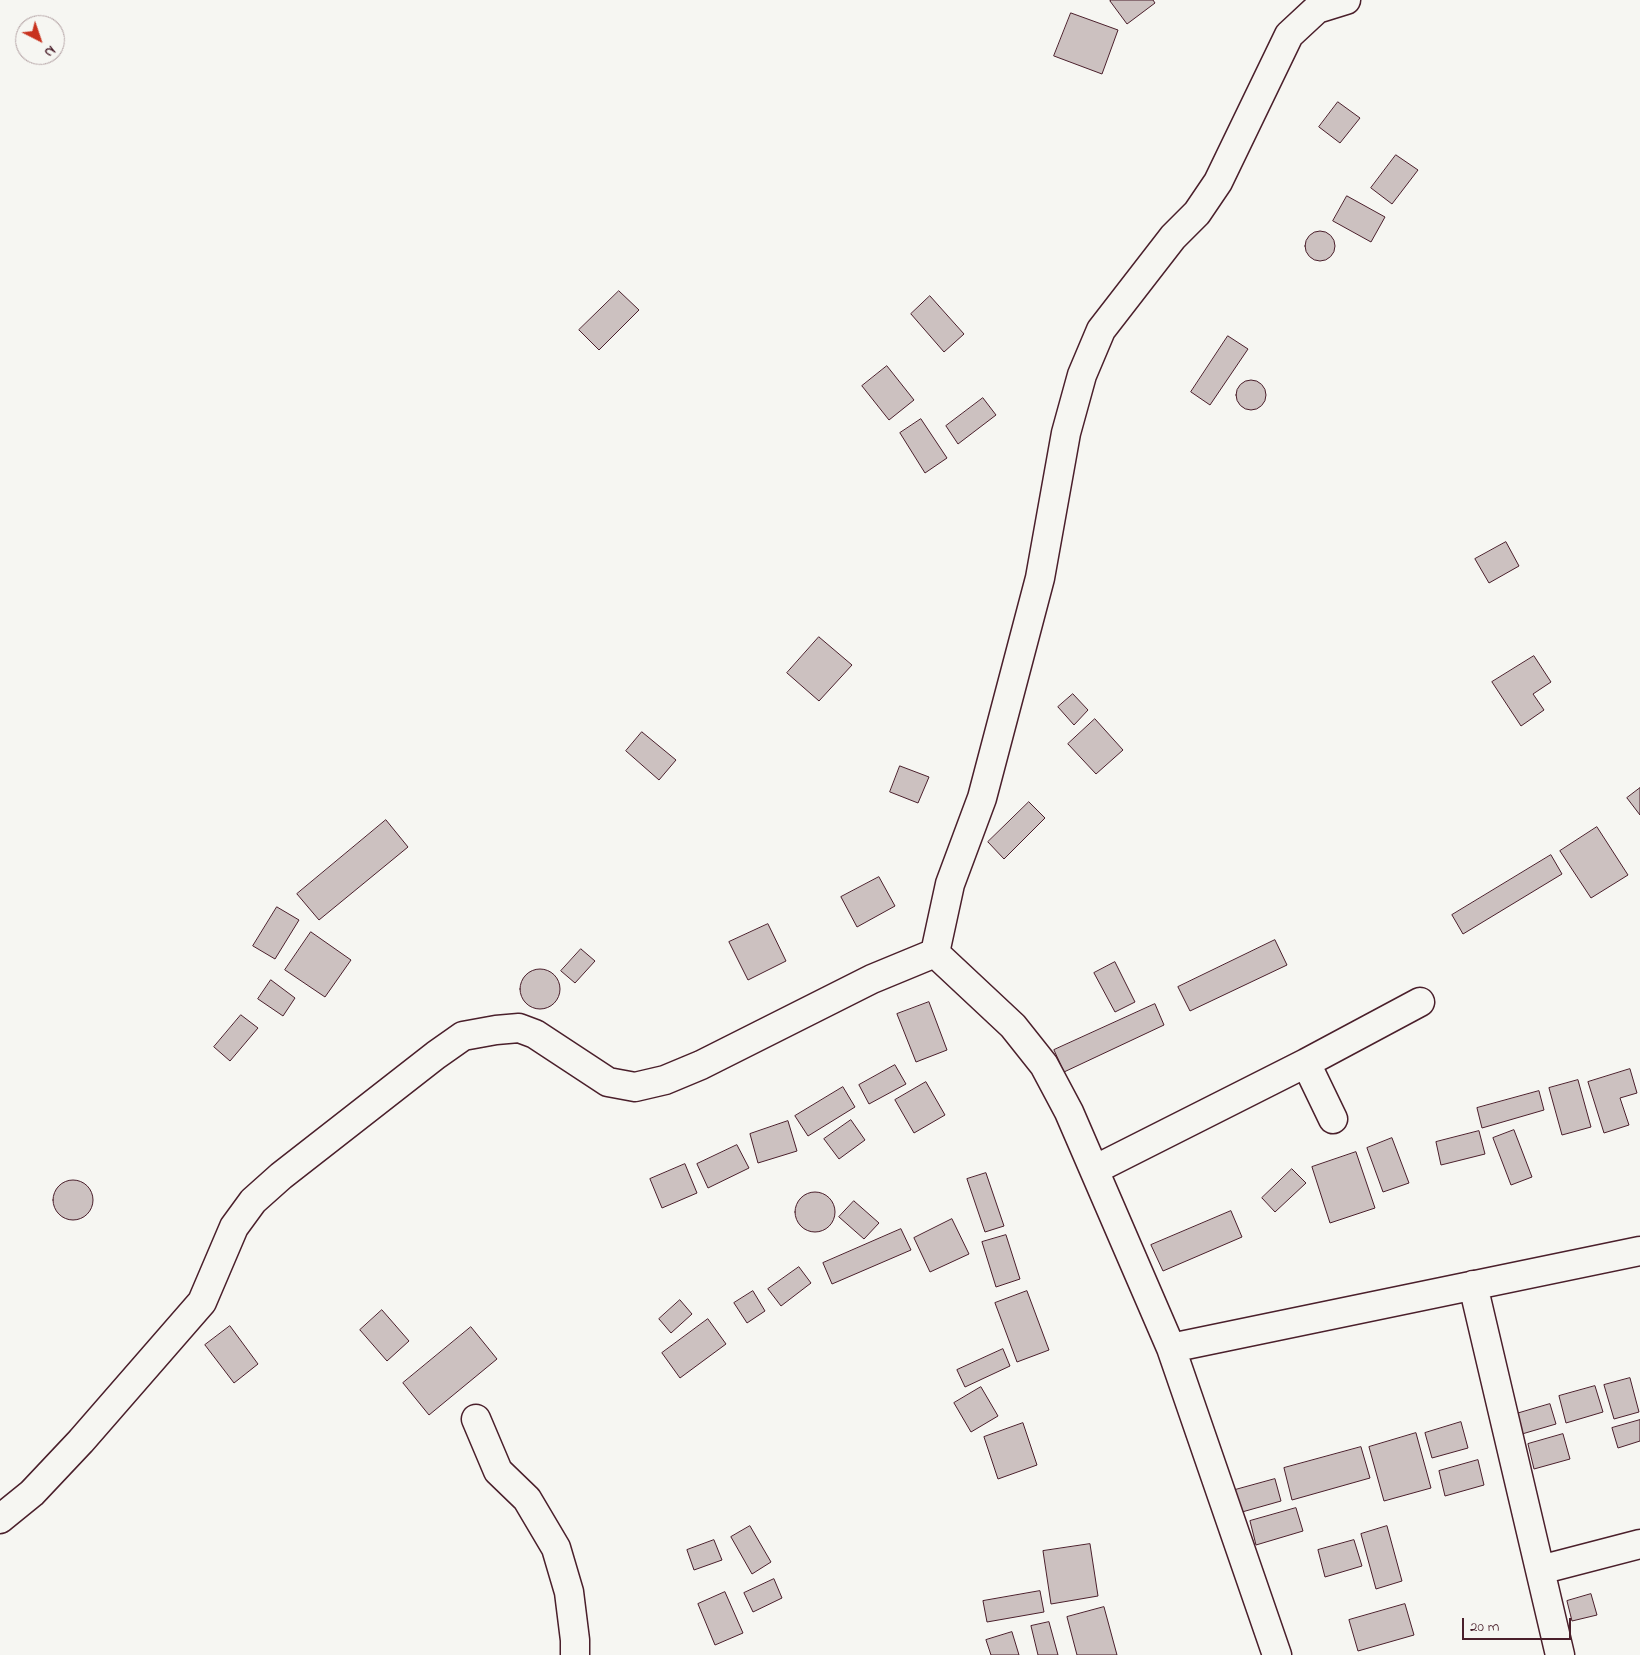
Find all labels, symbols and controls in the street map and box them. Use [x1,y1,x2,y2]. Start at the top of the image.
north arrow [15,15,65,65]
text: N [39,40,60,62]
scale bar [1465,1608,1574,1640]
text: 20 m [1470,1616,1499,1638]

